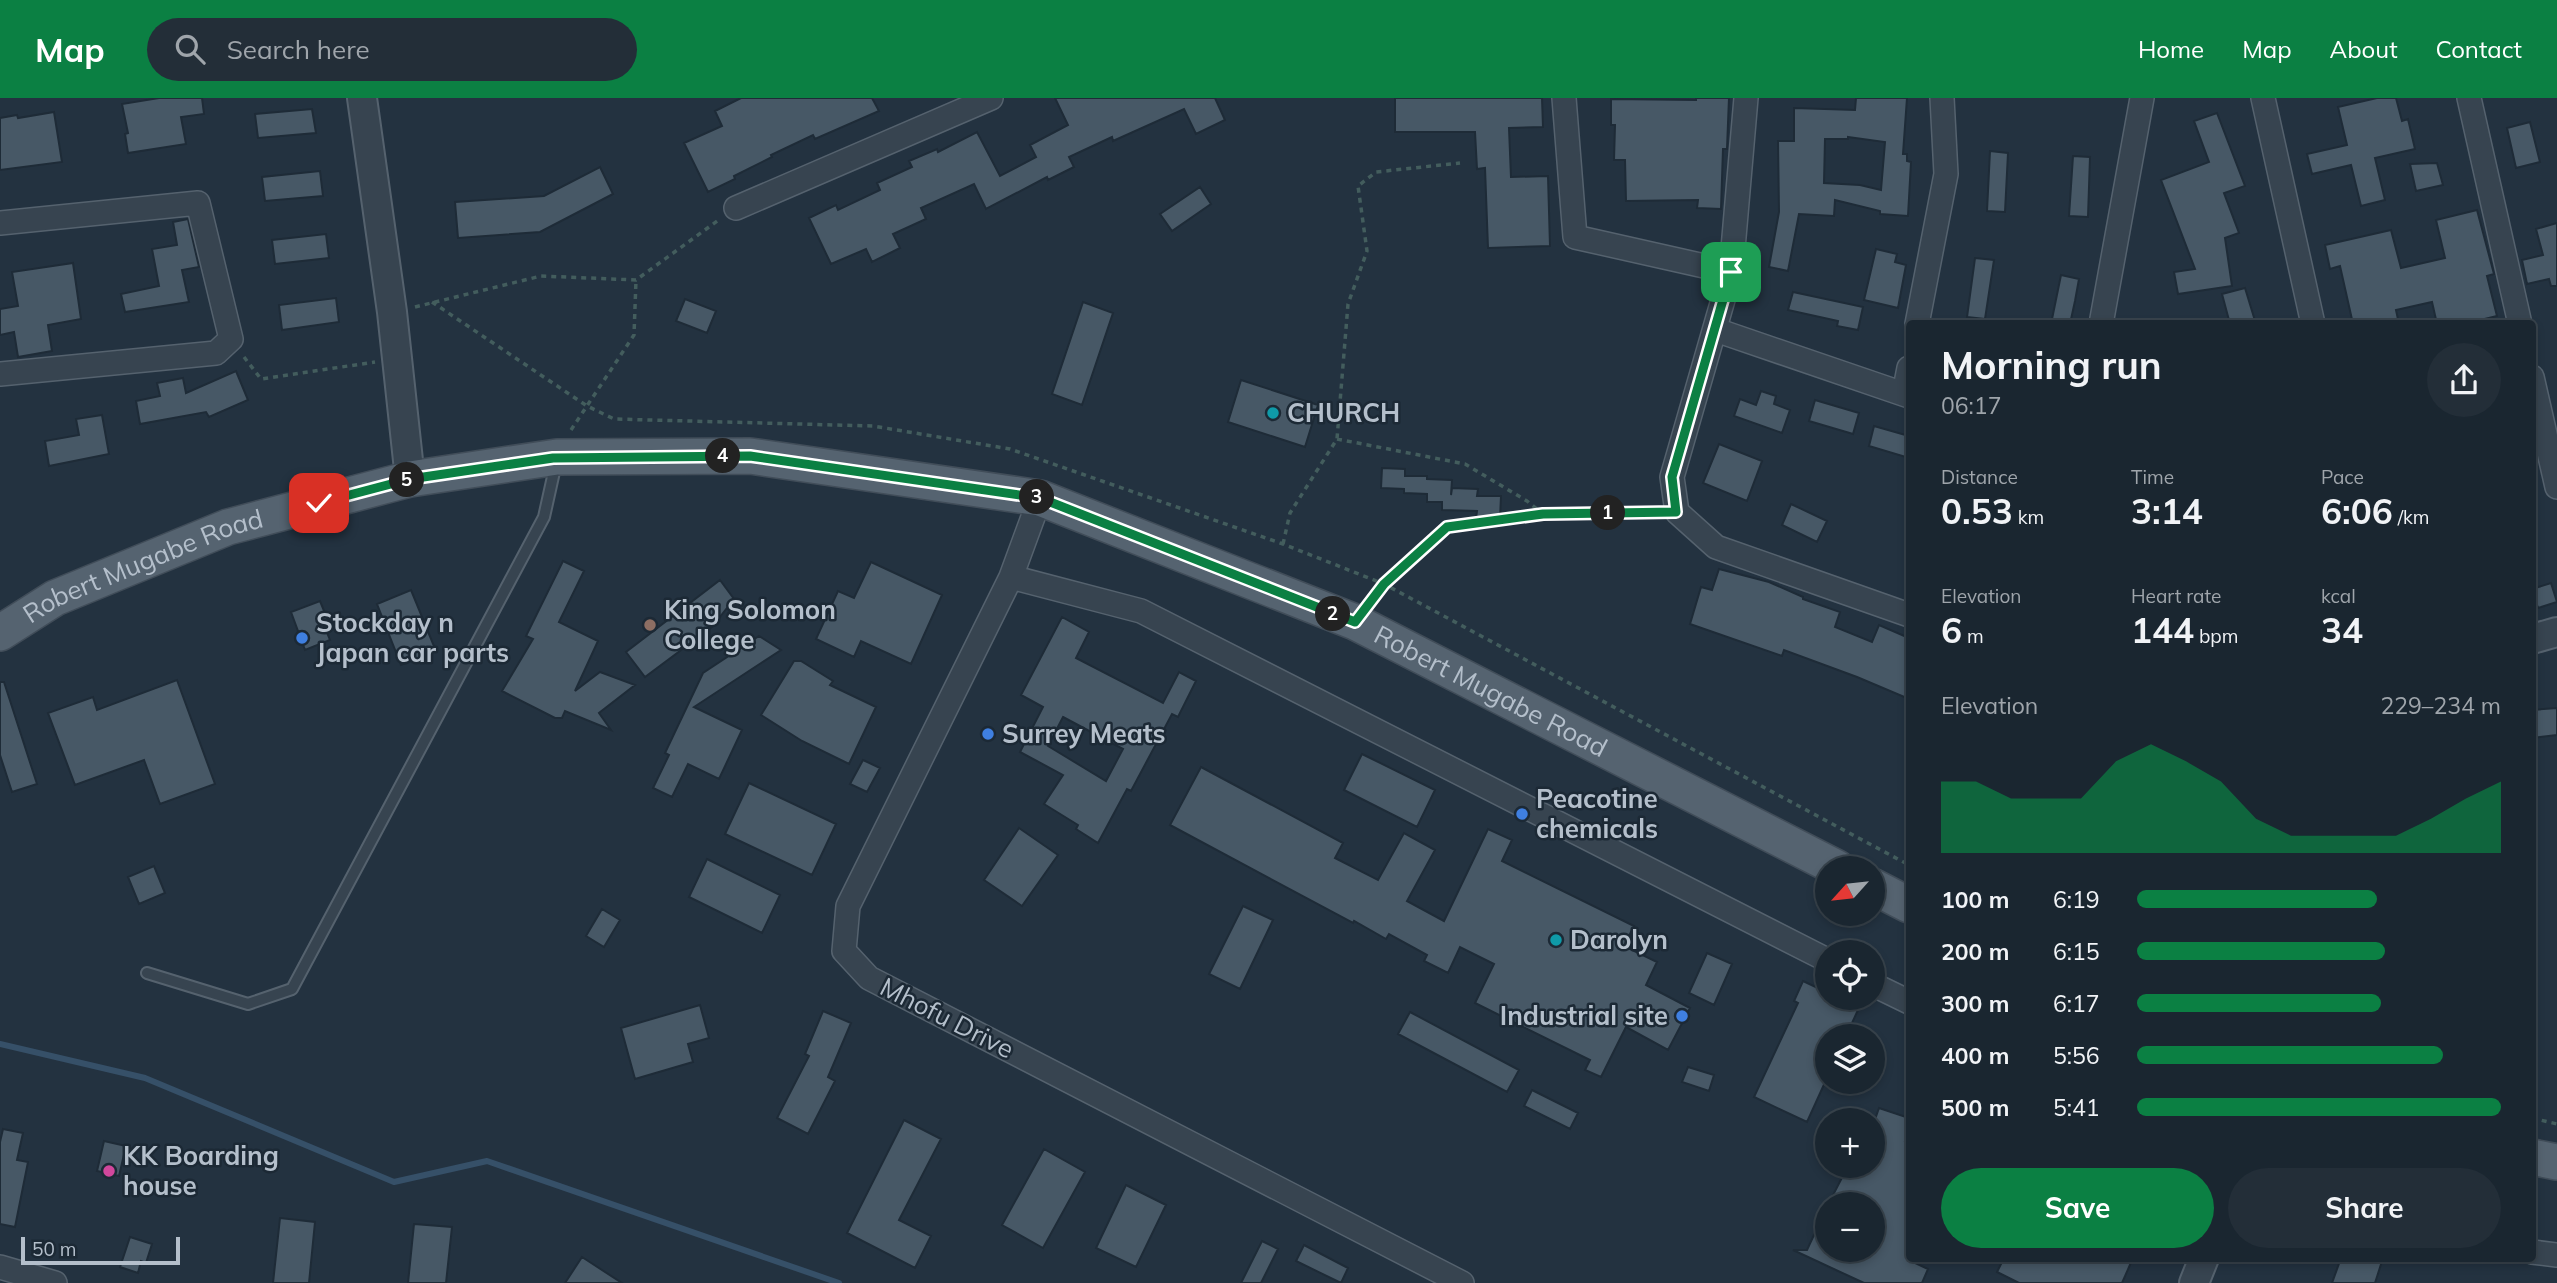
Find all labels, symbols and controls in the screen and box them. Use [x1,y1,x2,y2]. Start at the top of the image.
search box [147,18,637,81]
text: Map [35,29,105,70]
icon: search [171,30,209,68]
text: Search here [227,33,370,66]
text: Home [2138,34,2204,64]
text: Map [2242,34,2292,64]
text: About [2330,34,2398,64]
text: Contact [2436,34,2522,64]
pin [1701,242,1761,302]
icon: arrive [1712,253,1750,291]
text: Morning run [1941,341,2162,389]
button: share [2427,343,2501,417]
text: 06:17 [1941,391,2001,420]
place label: CHURCH [1287,396,1400,429]
marker: CHURCH [1265,405,1281,421]
pin: 4 [706,438,740,474]
text: 4 [717,443,728,467]
pin: 5 [390,462,424,498]
text: Distance [1941,465,2018,489]
text: Time [2131,465,2174,489]
text: Pace [2321,465,2364,489]
text: 5 [401,467,412,491]
pin [289,473,349,533]
pin: 3 [1020,480,1054,514]
icon: check [300,484,338,522]
text: 3 [1031,484,1042,508]
text: 0.53 [1941,489,2013,533]
text: 3:14 [2131,489,2203,533]
text: 6:06 [2321,489,2393,533]
pin: 1 [1590,496,1626,530]
text: 1 [1602,500,1613,524]
street label: Robert Mugabe Road [16,502,266,630]
text: km [2013,505,2044,529]
text: /km [2393,505,2430,529]
text: Elevation [1941,584,2021,608]
text: Heart rate [2131,584,2221,608]
text: kcal [2321,584,2356,608]
place label: King Solomon College [664,593,836,656]
pin: 2 [1316,596,1350,632]
text: 2 [1327,601,1338,625]
place label: Stockday n Japan car parts [316,606,509,669]
text: 6 [1941,608,1962,652]
text: 144 [2131,608,2194,652]
text: 34 [2321,608,2363,652]
marker: King Solomon College [642,617,658,633]
street label: Robert Mugabe Road [1369,618,1613,764]
text: m [1962,624,1984,648]
text: bpm [2194,624,2238,648]
marker: Stockday n Japan car parts [294,630,310,646]
text: Elevation [1941,691,2038,720]
text: 229–234 m [2380,691,2501,720]
place label: Surrey Meats [1002,717,1166,750]
marker: Surrey Meats [980,726,996,742]
place label: Peacotine chemicals [1536,782,1658,845]
marker: Peacotine chemicals [1514,806,1530,822]
north arrow [1815,856,1885,926]
map controls [1815,856,1885,1262]
text: 100 m [1941,885,2009,914]
text: 6:19 [2053,885,2100,914]
place label: Darolyn [1570,923,1668,956]
marker: Darolyn [1548,932,1564,948]
text: 200 m [1941,937,2009,966]
text: 6:15 [2053,937,2100,966]
button: locate [1815,940,1885,1010]
street label: Mhofu Drive [875,970,1020,1065]
text: 300 m [1941,989,2009,1018]
text: 6:17 [2053,989,2100,1018]
place label: Industrial site [1500,999,1668,1032]
marker: Industrial site [1674,1008,1690,1024]
button: layers [1815,1024,1885,1094]
text: 400 m [1941,1041,2009,1070]
text: 5:56 [2053,1041,2100,1070]
text: 500 m [1941,1093,2009,1122]
text: 5:41 [2053,1093,2100,1122]
button: + [1815,1108,1885,1178]
place label: KK Boarding house [123,1139,279,1202]
marker: KK Boarding house [101,1163,117,1179]
button: Save [1941,1168,2214,1248]
button: Share [2228,1168,2501,1248]
button: − [1815,1192,1885,1262]
scale bar [21,1234,180,1266]
text: 50 m [32,1237,76,1261]

